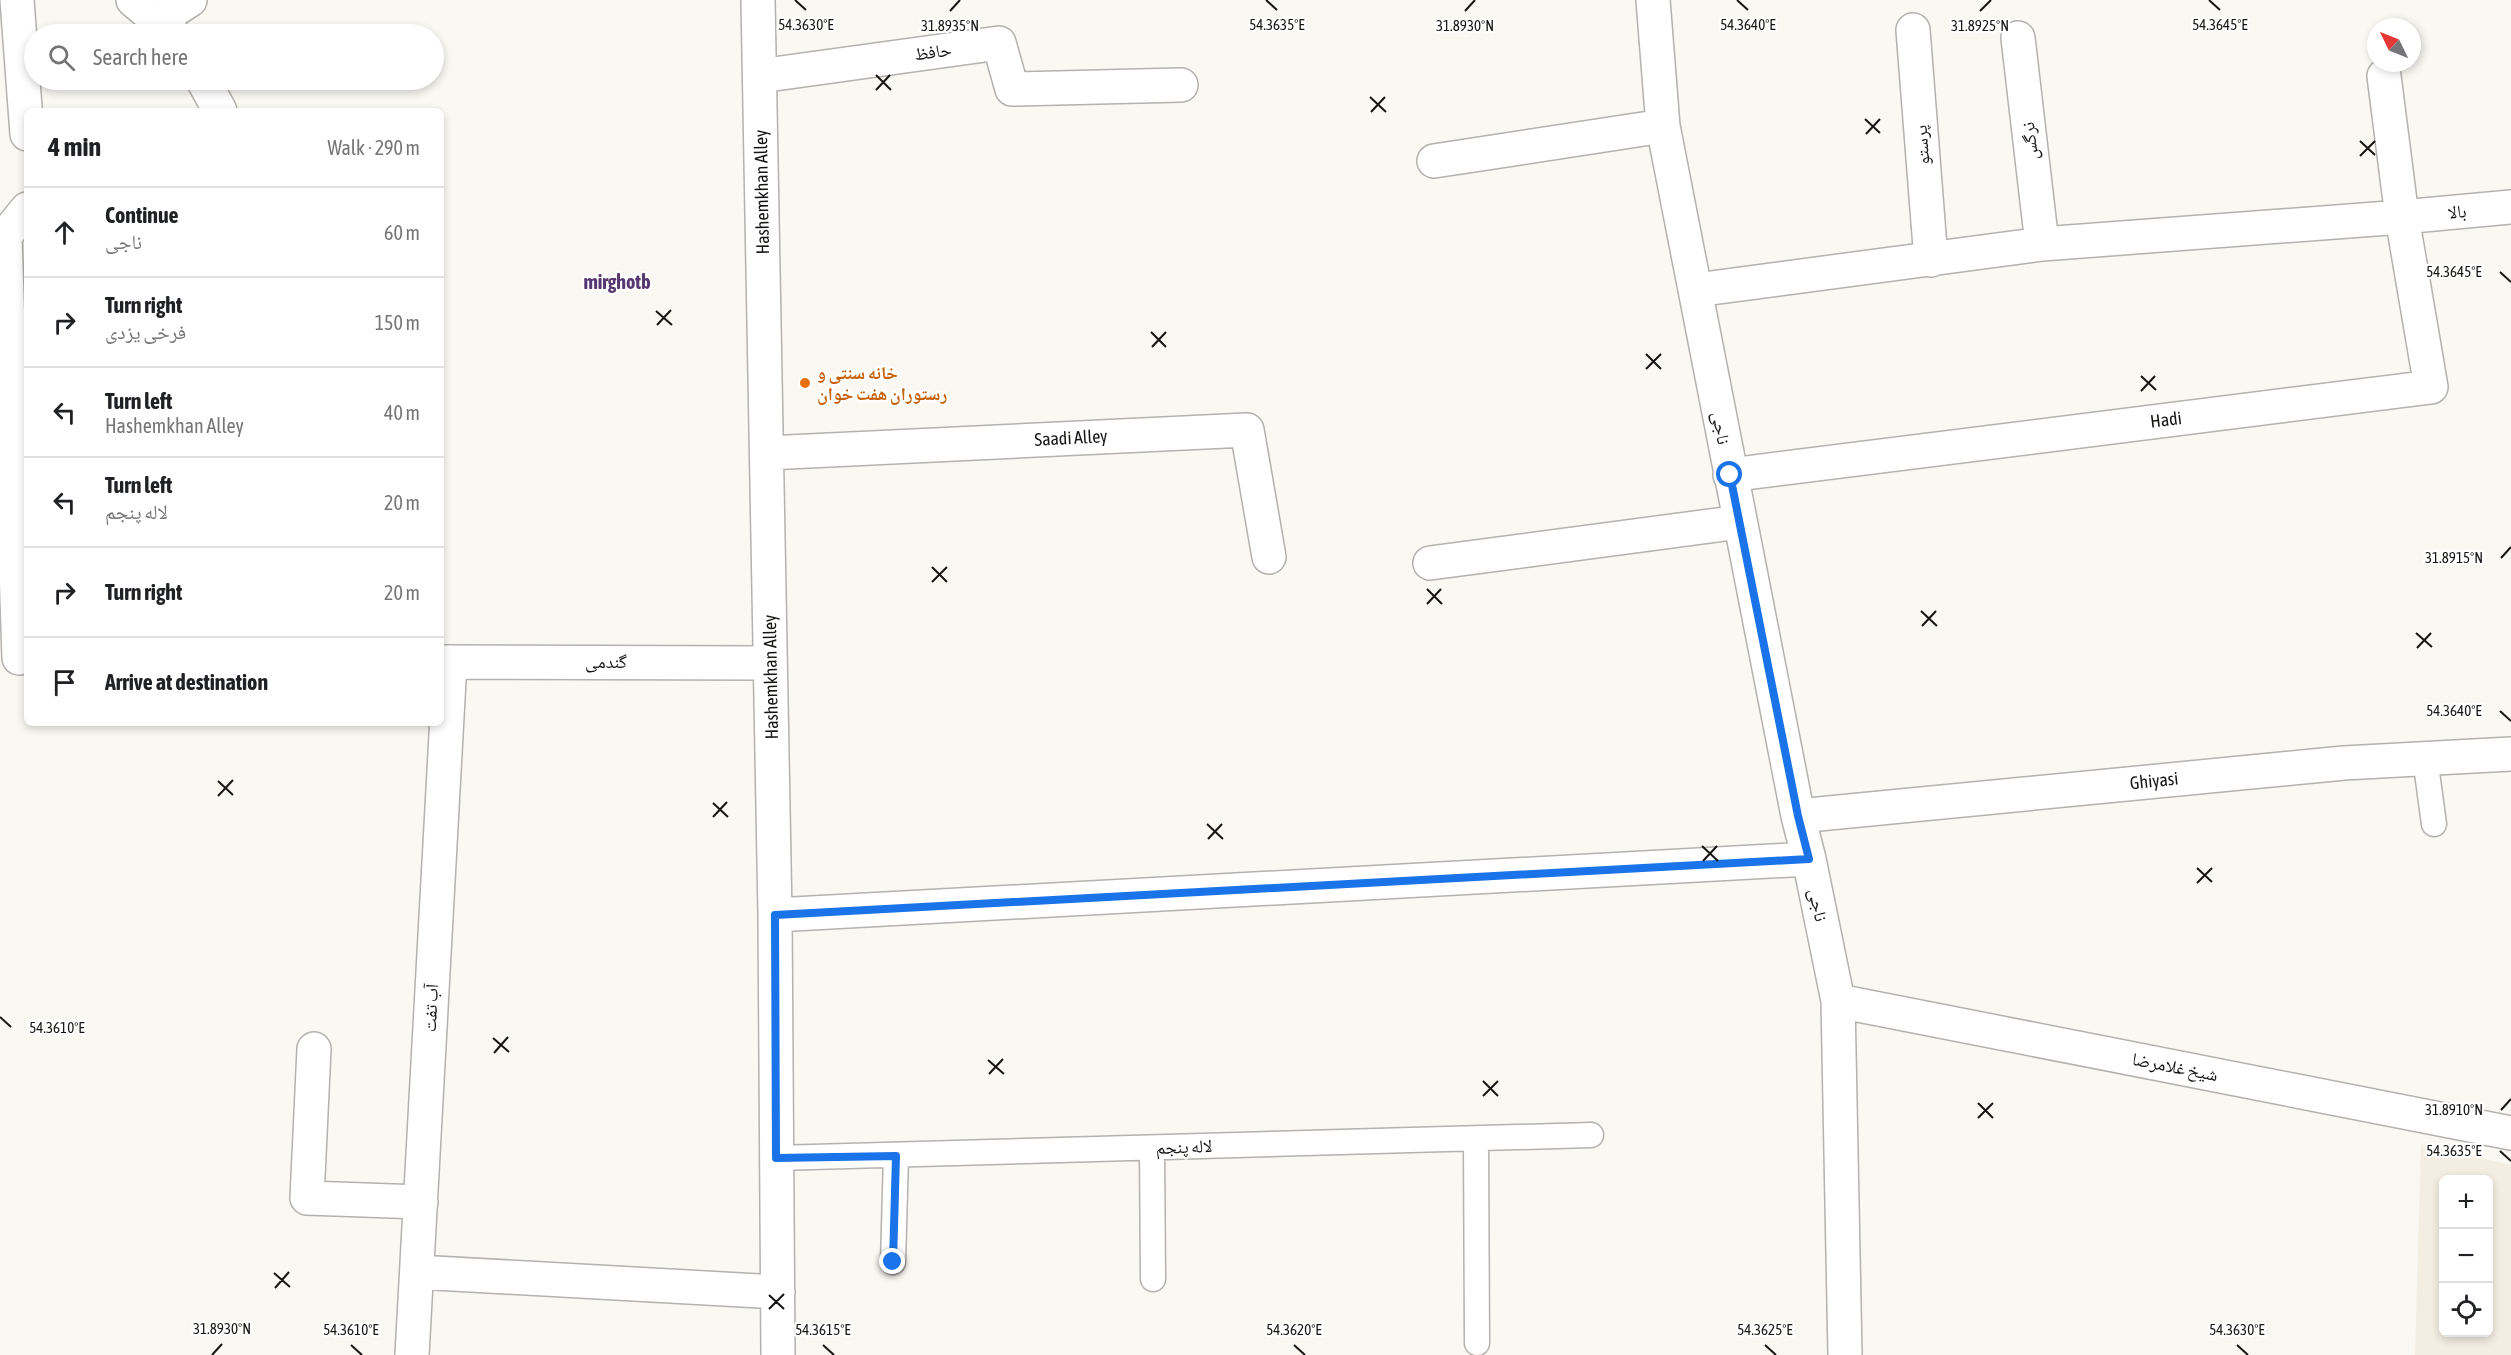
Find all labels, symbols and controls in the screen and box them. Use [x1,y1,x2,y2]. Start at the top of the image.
text: 54.3630°E [778,16,834,33]
text: 54.3635°E [1249,16,1305,33]
text: 54.3640°E [1720,16,1776,33]
text: 54.3645°E [2192,16,2248,33]
text: 31.8935°N [921,17,979,34]
text: 31.8930°N [1436,17,1494,34]
text: 31.8925°N [1951,17,2009,34]
north arrow [2367,18,2421,72]
search box [24,24,444,90]
street label: حافظ [913,38,953,65]
icon: search [45,41,78,74]
text: Search here [93,44,188,70]
street label: نرگس [2017,121,2043,161]
street label: پرستو [1910,124,1935,166]
street label: Hashemkhan Alley [750,129,773,255]
text: 4 min [48,132,101,162]
text: Walk · 290 m [328,136,420,159]
street label: بالا [2447,200,2467,223]
text: Continue [105,202,179,228]
icon: ahead [48,216,81,249]
text: 60 m [384,221,420,244]
text: ناجی [105,230,142,253]
text: 54.3645°E [2426,263,2482,280]
district label: mirghotb [583,270,651,293]
text: Turn right [105,292,182,318]
icon: right [48,306,81,339]
text: 150 m [375,311,420,334]
text: فرخی یزدی [105,320,186,343]
place label: خانه سنتی و رستوران هفت خوان [817,362,947,405]
marker: خانه سنتی و رستوران هفت خوان [798,376,812,390]
text: Turn left [105,388,172,414]
icon: left [48,396,81,429]
text: 40 m [384,401,420,424]
street label: Hadi [2149,407,2183,432]
street label: ناجی [1707,410,1735,446]
text: Hashemkhan Alley [105,414,244,437]
street label: Saadi Alley [1034,425,1108,450]
route start [1716,461,1742,487]
text: Turn left [105,472,172,498]
icon: left [48,486,81,519]
text: 20 m [384,491,420,514]
text: لاله پنجم [105,500,168,523]
text: 31.8915°N [2425,549,2483,566]
icon: right [48,576,81,609]
text: Turn right [105,579,182,605]
text: 20 m [384,581,420,604]
street label: Hashemkhan Alley [759,614,782,740]
street label: گندمی [585,651,627,673]
icon: arrive [48,666,81,699]
text: Arrive at destination [105,669,268,695]
text: 54.3640°E [2426,702,2482,719]
street label: Ghiyasi [2129,768,2179,793]
street label: ناجی [1804,886,1832,924]
street label: آب تفت [419,983,443,1033]
text: 54.3610°E [29,1019,85,1036]
street label: شیخ غلامرضا [2130,1048,2220,1087]
text: 31.8910°N [2425,1101,2483,1118]
street label: لاله پنجم [1155,1135,1213,1160]
text: 54.3635°E [2426,1142,2482,1159]
map controls [2439,1175,2493,1337]
button: + [2439,1175,2493,1229]
button: − [2439,1229,2493,1283]
route end [879,1248,905,1274]
button: locate [2439,1283,2493,1337]
text: 31.8930°N [193,1320,251,1337]
text: 54.3610°E [323,1321,379,1338]
text: 54.3615°E [795,1321,851,1338]
text: 54.3620°E [1266,1321,1322,1338]
text: 54.3625°E [1737,1321,1793,1338]
text: 54.3630°E [2209,1321,2265,1338]

